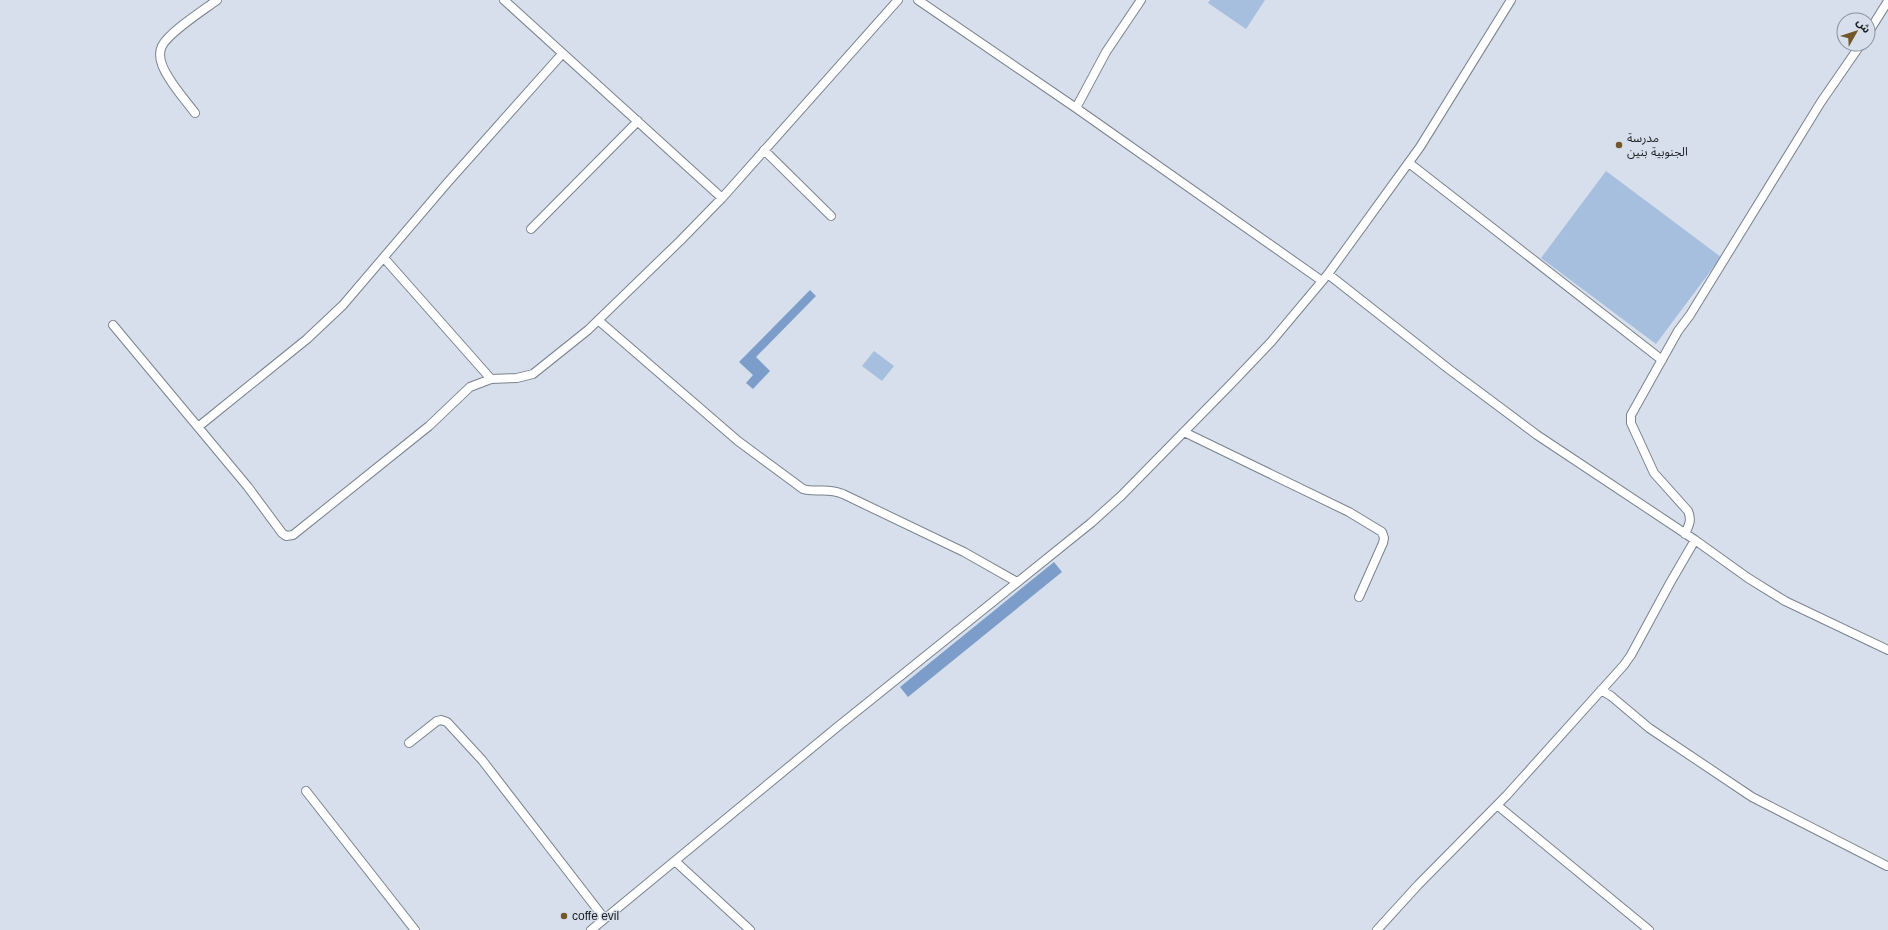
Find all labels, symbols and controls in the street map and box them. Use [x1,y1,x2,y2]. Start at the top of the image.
north arrow [1836,12,1876,52]
text: ش [1854,16,1873,36]
place label: مدرسة الجنوبية بنين [1627,131,1688,159]
marker: مدرسة الجنوبية بنين [1614,140,1624,150]
place label: coffe evil [572,909,619,923]
marker: coffe evil [559,911,569,921]

